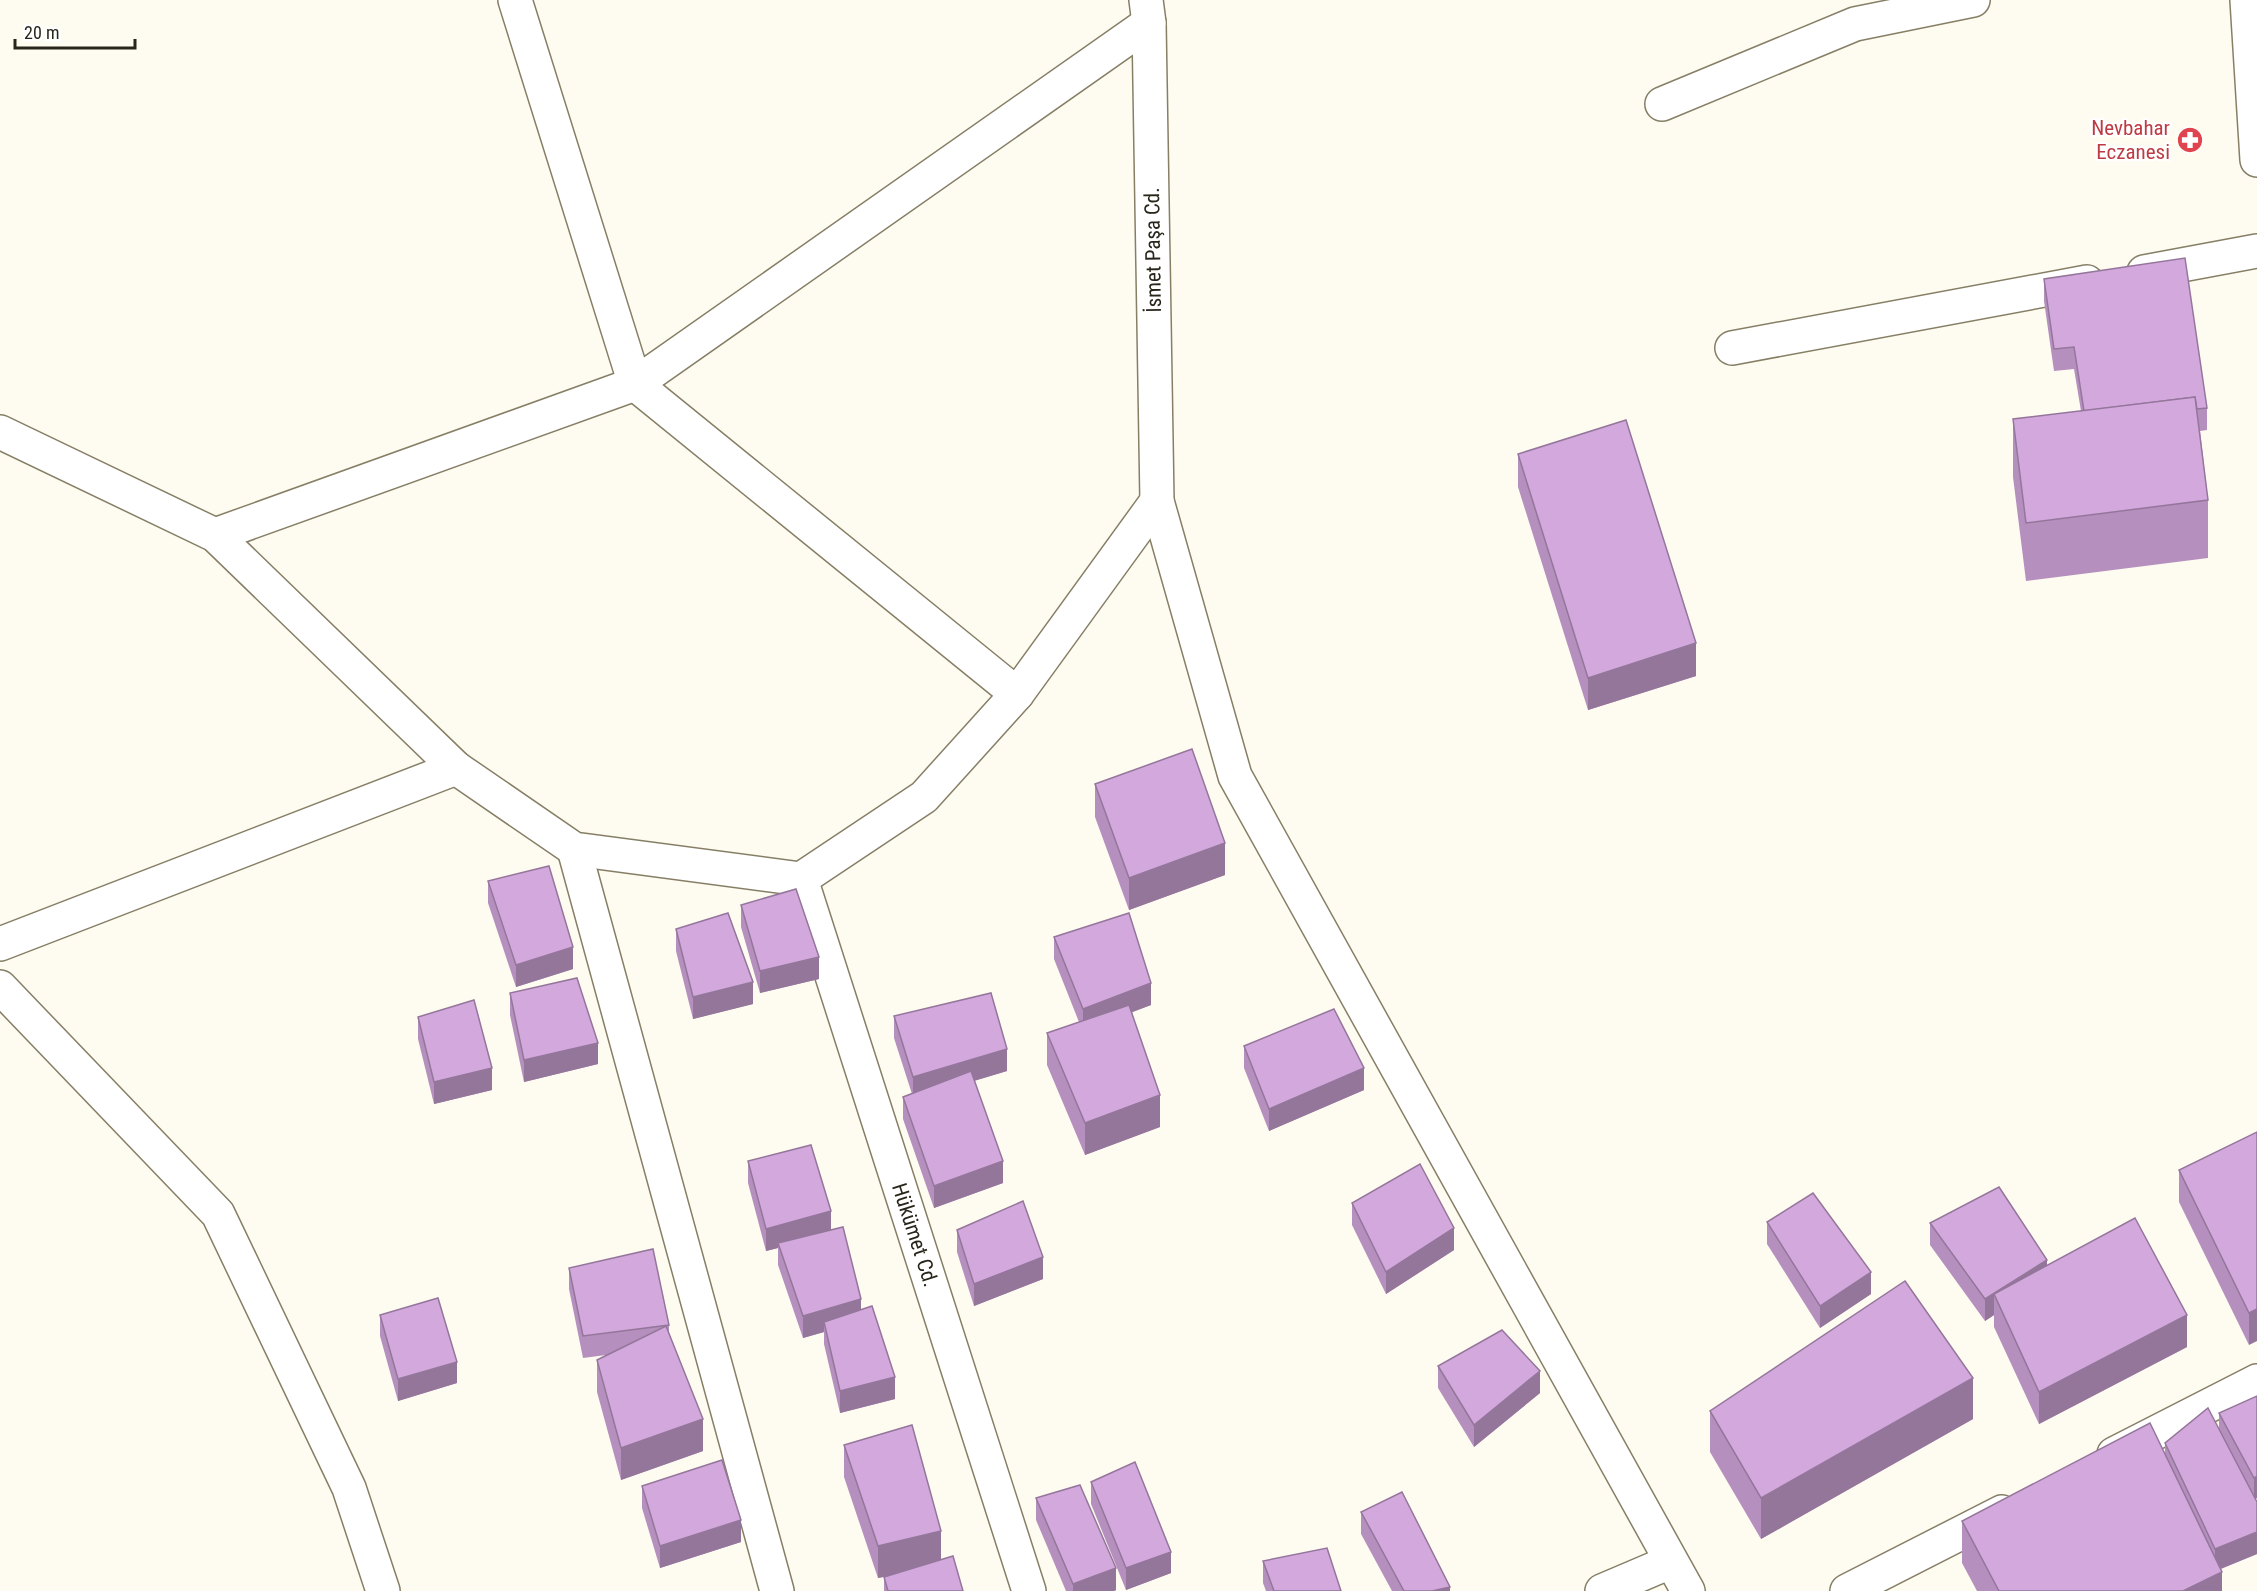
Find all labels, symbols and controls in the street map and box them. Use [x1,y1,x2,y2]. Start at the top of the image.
scale bar [15,12,135,50]
text: 20 m [24,22,59,43]
place label: Nevbahar Eczanesi [2091,116,2170,164]
pharmacy icon: Nevbahar Eczanesi [2175,125,2205,155]
street label: İsmet Paşa Cd. [1140,187,1166,313]
street label: Hükümet Cd. [887,1180,943,1290]

